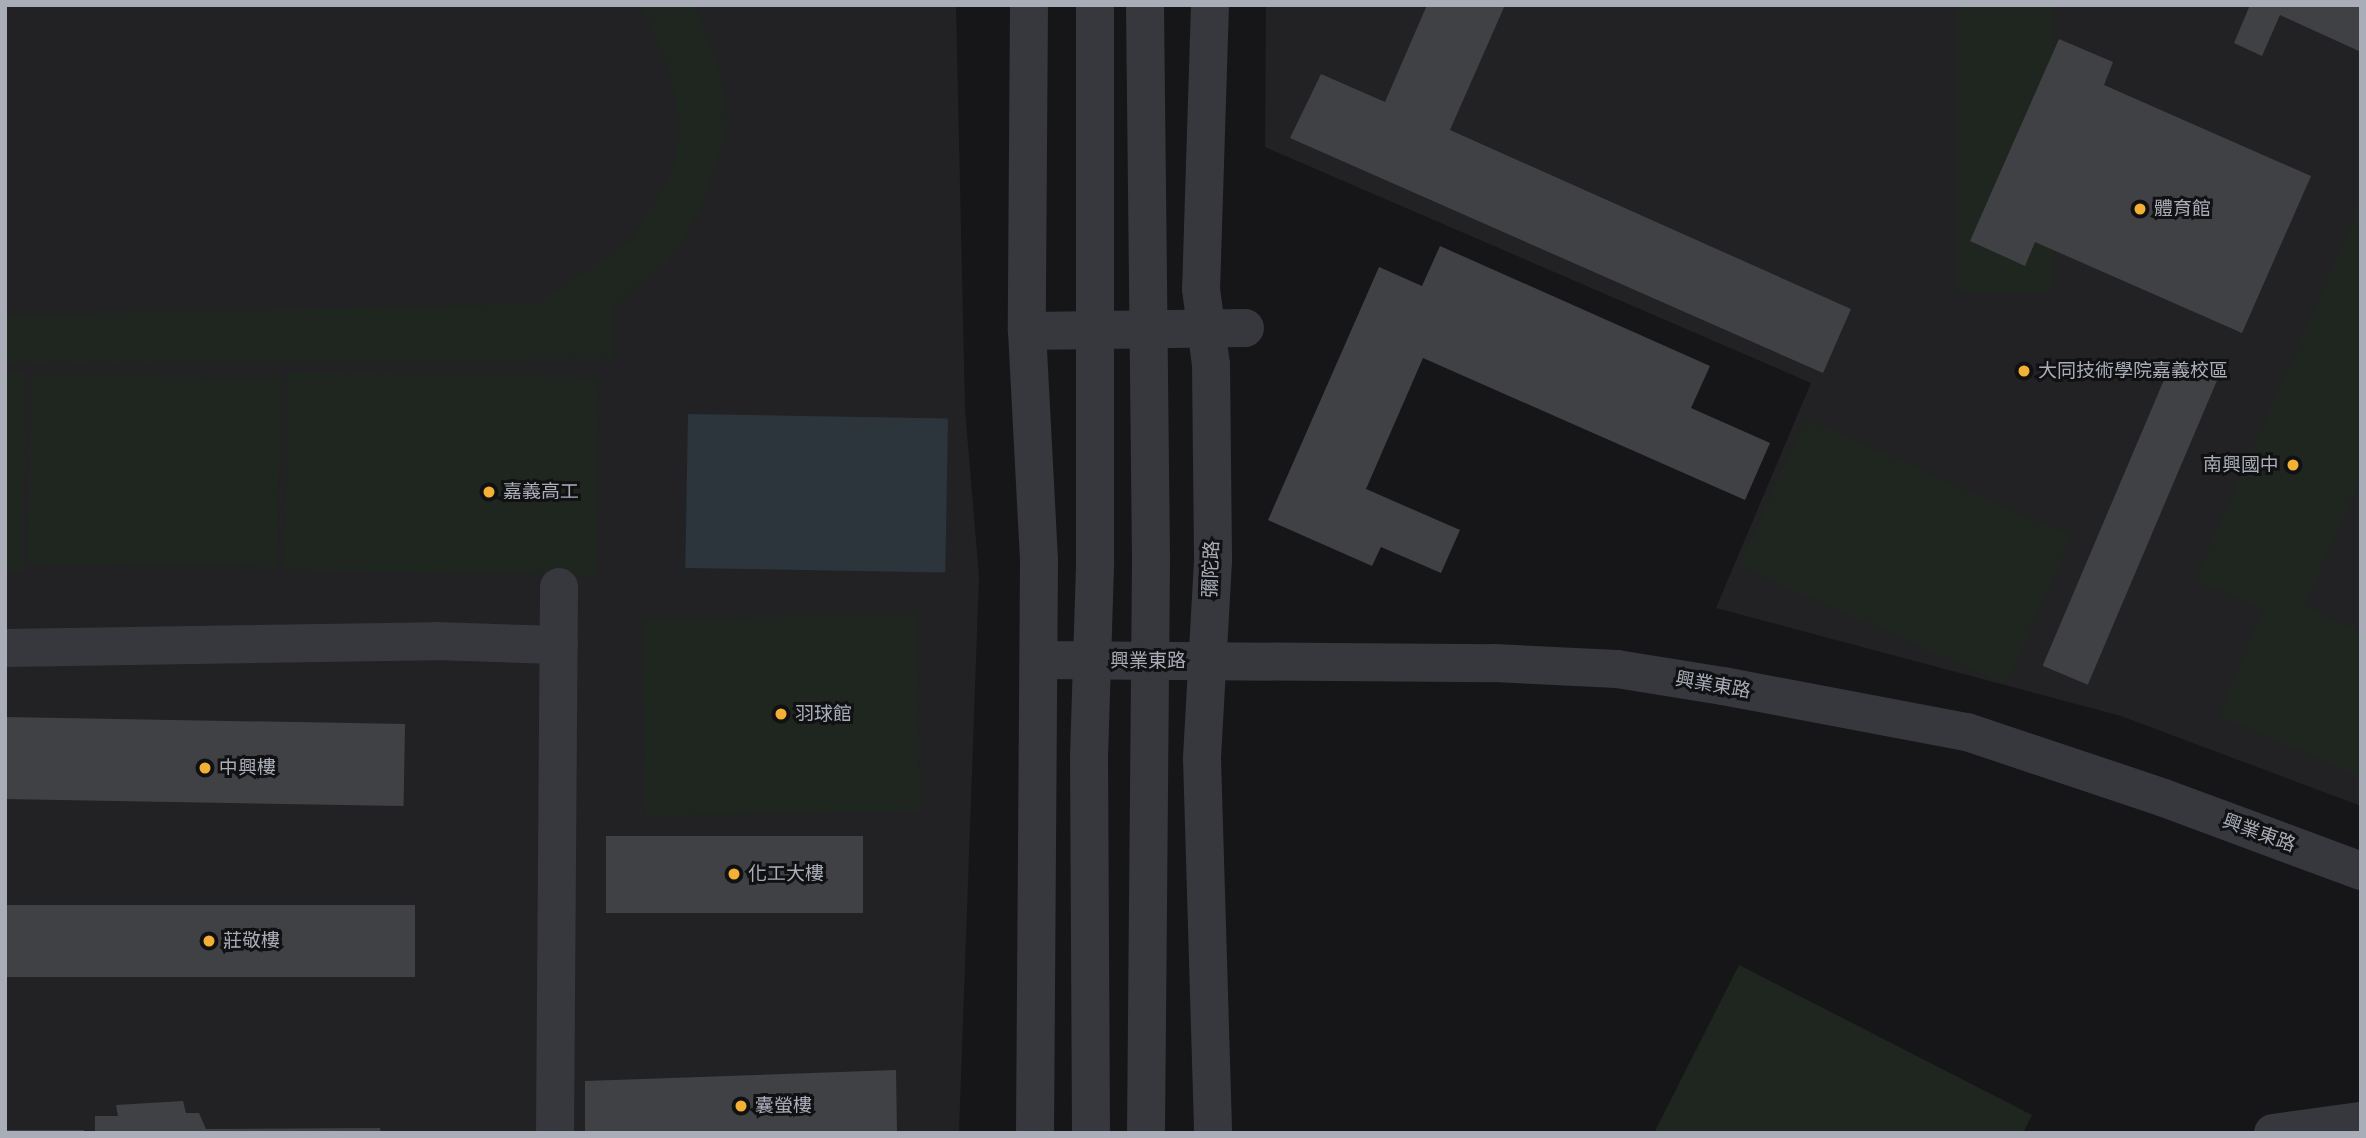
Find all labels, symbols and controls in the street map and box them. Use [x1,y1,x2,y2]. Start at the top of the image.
place label: 體育館 [2154,198,2211,220]
marker: 體育館 [2132,201,2148,217]
place label: 大同技術學院嘉義校區 [2038,360,2228,382]
marker: 大同技術學院嘉義校區 [2016,363,2032,379]
place label: 南興國中 [2203,454,2279,476]
marker: 南興國中 [2285,457,2301,473]
place label: 嘉義高工 [503,481,579,503]
marker: 嘉義高工 [481,484,497,500]
street label: 彌陀路 [1199,540,1223,598]
street label: 興業東路 [1110,650,1186,672]
street label: 興業東路 [1674,667,1752,703]
place label: 羽球館 [795,703,852,725]
marker: 羽球館 [773,706,789,722]
place label: 中興樓 [219,757,276,779]
marker: 中興樓 [197,760,213,776]
street label: 興業東路 [2219,809,2299,857]
place label: 化工大樓 [748,863,824,885]
marker: 化工大樓 [726,866,742,882]
place label: 莊敬樓 [223,930,280,952]
marker: 莊敬樓 [201,933,217,949]
place label: 囊螢樓 [755,1095,812,1117]
marker: 囊螢樓 [733,1098,749,1114]

